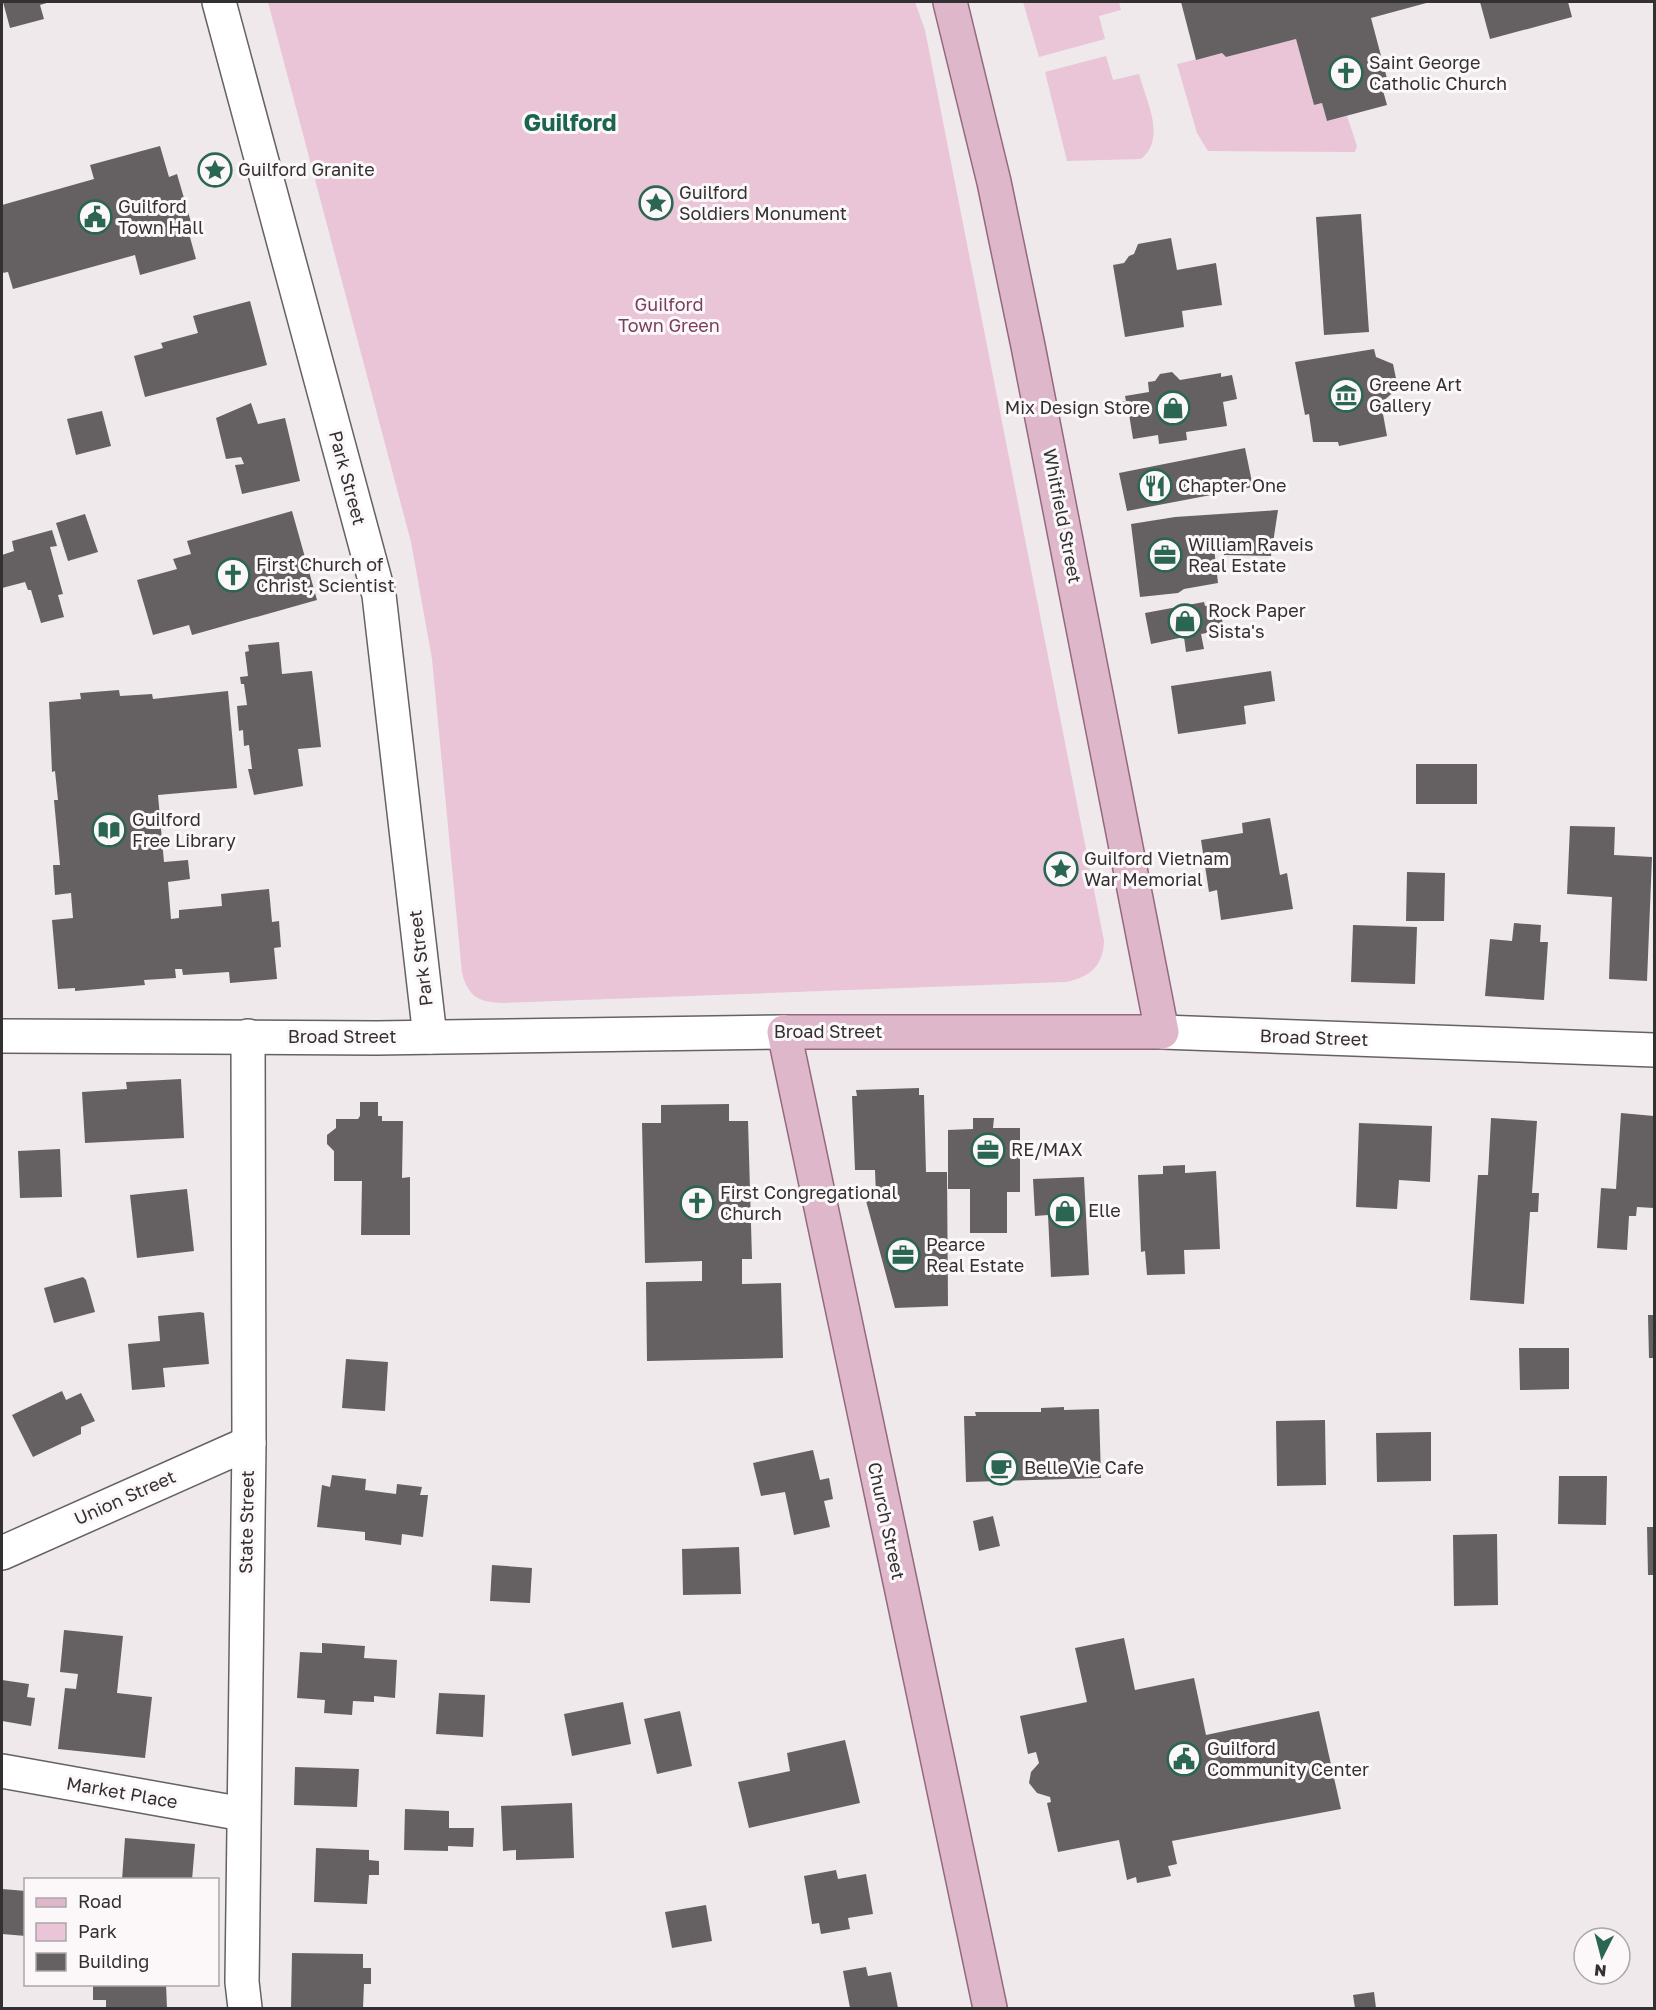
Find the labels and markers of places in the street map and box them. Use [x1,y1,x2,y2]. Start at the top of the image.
place label: Saint George Catholic Church [1369,51,1507,94]
church icon: Saint George Catholic Church [1328,55,1364,91]
place icon: Guilford Granite [197,152,233,188]
place label: Guilford Granite [238,158,375,180]
place label: Guilford Soldiers Monument [679,181,847,224]
place icon: Guilford Soldiers Monument [638,185,674,221]
place label: Guilford Town Hall [118,195,204,238]
public building icon: Guilford Town Hall [77,199,113,235]
place label: Greene Art Gallery [1369,373,1462,416]
museum icon: Greene Art Gallery [1328,377,1364,413]
shop icon: Mix Design Store [1155,390,1191,426]
place label: Mix Design Store [1005,396,1150,418]
restaurant icon: Chapter One [1137,468,1173,504]
place label: Chapter One [1178,474,1287,496]
place label: William Raveis Real Estate [1188,533,1313,576]
office icon: William Raveis Real Estate [1147,537,1183,573]
place label: First Church of Christ, Scientist [256,553,395,596]
church icon: First Church of Christ, Scientist [215,557,251,593]
place label: Rock Paper Sista's [1208,599,1306,642]
shop icon: Rock Paper Sista's [1167,603,1203,639]
place label: Guilford Free Library [132,808,236,851]
library icon: Guilford Free Library [91,812,127,848]
place label: Guilford Vietnam War Memorial [1084,847,1229,890]
place icon: Guilford Vietnam War Memorial [1043,851,1079,887]
office icon: RE/MAX [970,1132,1006,1168]
place label: RE/MAX [1011,1138,1083,1160]
place label: First Congregational Church [720,1181,897,1224]
church icon: First Congregational Church [679,1185,715,1221]
shop icon: Elle [1047,1193,1083,1229]
place label: Elle [1088,1199,1121,1221]
place label: Pearce Real Estate [926,1233,1024,1276]
office icon: Pearce Real Estate [885,1237,921,1273]
cafe icon: Belle Vie Cafe [983,1450,1019,1486]
place label: Belle Vie Cafe [1024,1456,1144,1478]
place label: Guilford Community Center [1207,1737,1369,1780]
public building icon: Guilford Community Center [1166,1741,1202,1777]

